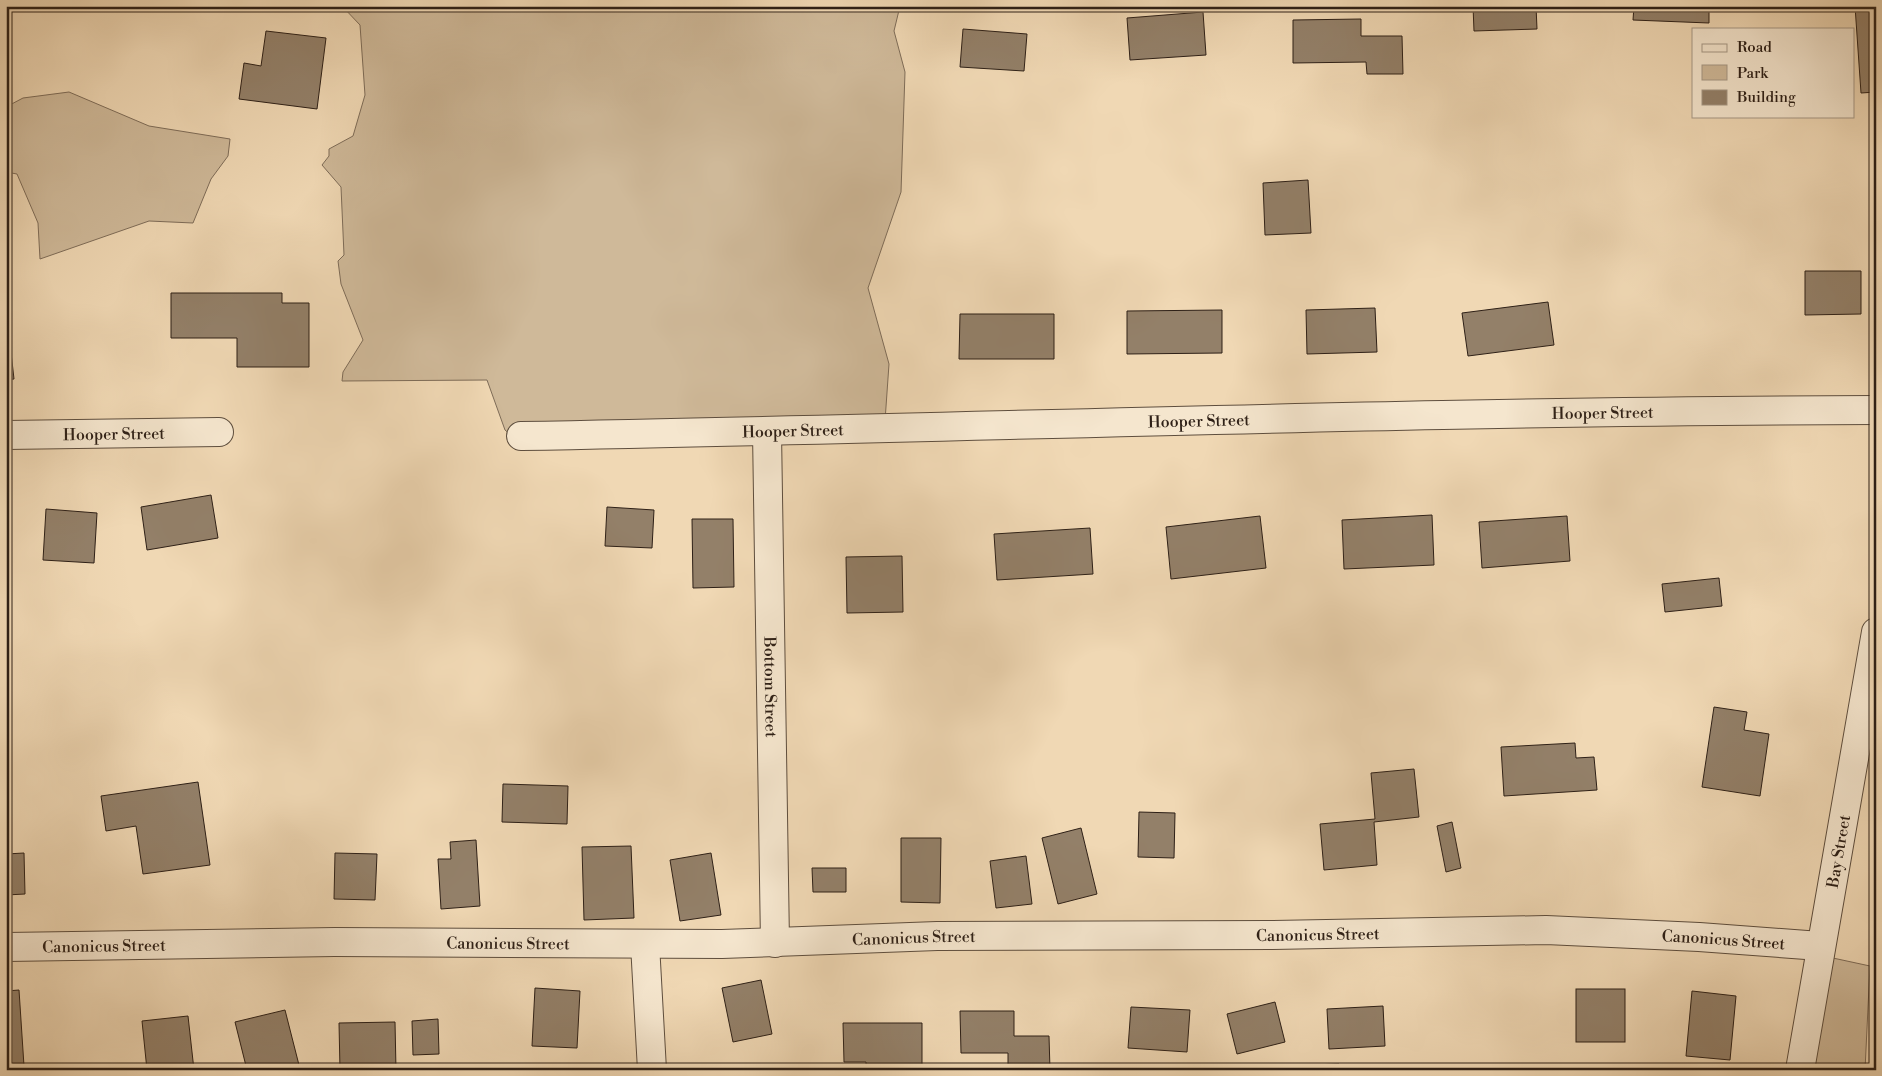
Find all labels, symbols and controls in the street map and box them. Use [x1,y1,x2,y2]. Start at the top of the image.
legend [1692,28,1854,118]
text: Road [1737,38,1772,57]
text: Park [1737,64,1769,83]
text: Building [1736,88,1796,107]
street label: Hooper Street [1552,403,1654,424]
street label: Hooper Street [1148,410,1250,433]
street label: Hooper Street [742,420,844,442]
street label: Hooper Street [63,424,165,445]
street label: Bottom Street [759,635,781,738]
street label: Bay Street [1823,813,1855,890]
street label: Canonicus Street [1256,924,1380,946]
street label: Canonicus Street [1661,926,1786,954]
street label: Canonicus Street [852,927,976,950]
street label: Canonicus Street [446,934,570,954]
street label: Canonicus Street [42,936,166,957]

